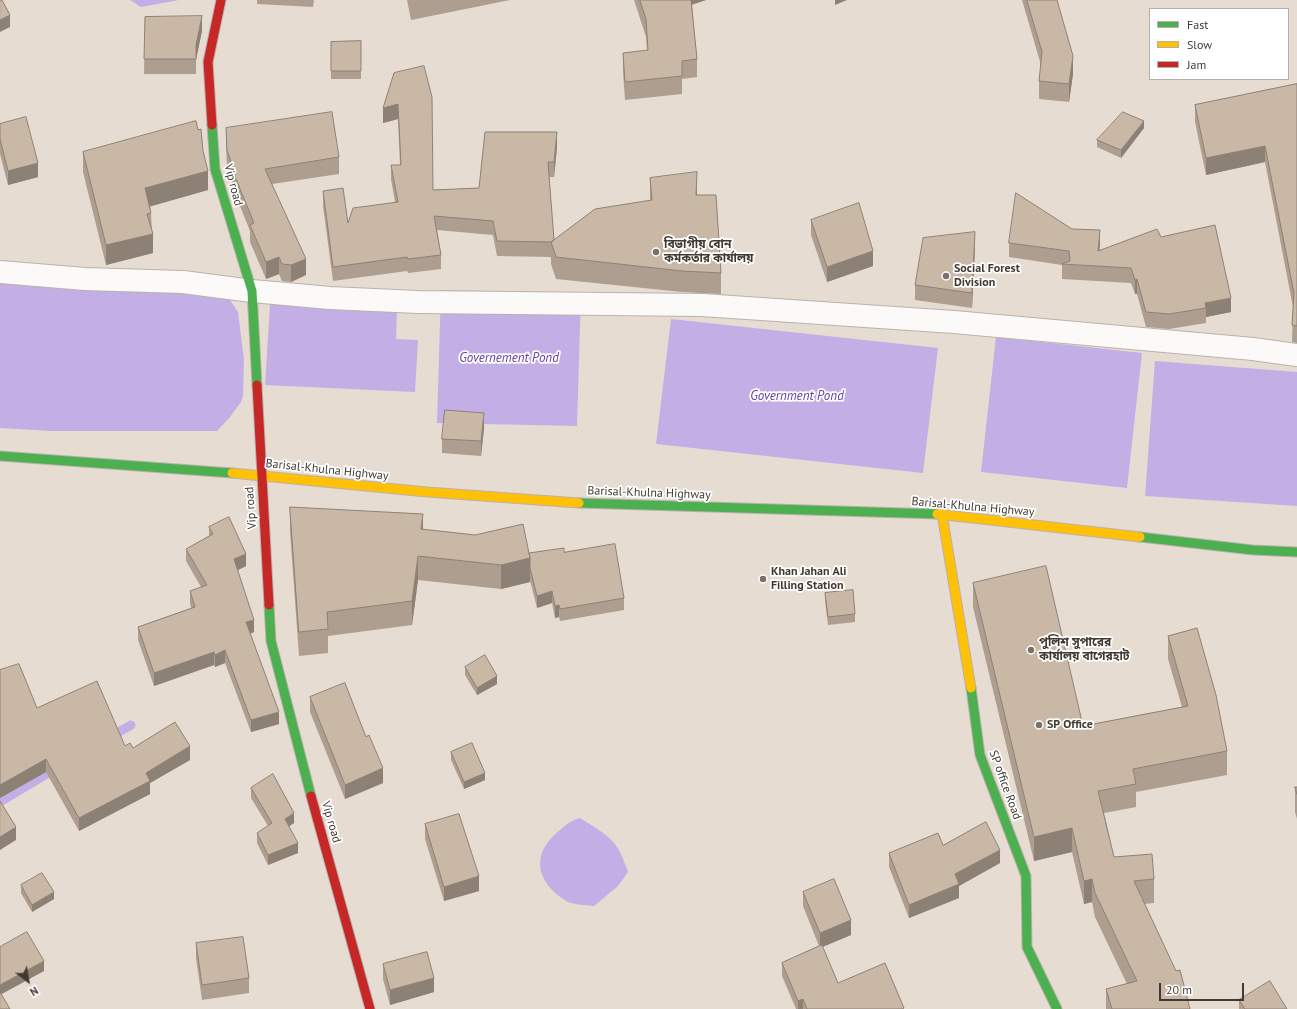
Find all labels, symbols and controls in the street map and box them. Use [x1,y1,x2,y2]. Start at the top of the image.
legend [1149,8,1289,80]
text: Fast [1187,17,1208,32]
text: Slow [1187,37,1212,52]
text: Jam [1187,57,1206,72]
street label: Vip road [221,163,245,207]
place label: বিভাগীয় বোন কর্মকর্তার কার্যালয় [664,238,753,266]
marker: বিভাগীয় বোন কর্মকর্তার কার্যালয় [651,247,661,257]
place label: Social Forest Division [954,262,1020,290]
marker: Social Forest Division [941,271,951,281]
water label: Governement Pond [459,350,559,366]
water label: Government Pond [750,388,844,404]
street label: Barisal-Khulna Highway [265,456,389,484]
street label: Barisal-Khulna Highway [587,484,711,502]
street label: Vip road [242,486,260,530]
street label: Barisal-Khulna Highway [911,494,1035,520]
place label: Khan Jahan Ali Filling Station [771,565,847,593]
marker: Khan Jahan Ali Filling Station [758,574,768,584]
place label: পুলিশ সুপারের কার্যালয় বাগেরহাট [1039,636,1129,664]
marker: পুলিশ সুপারের কার্যালয় বাগেরহাট [1026,645,1036,655]
place label: SP Office [1047,718,1093,732]
marker: SP Office [1034,720,1044,730]
street label: SP office Road [986,748,1024,822]
street label: Vip road [318,800,344,844]
north arrow [8,961,48,1001]
scale bar [1161,975,1246,1001]
text: 20 m [1166,982,1192,997]
text: N [27,983,41,999]

